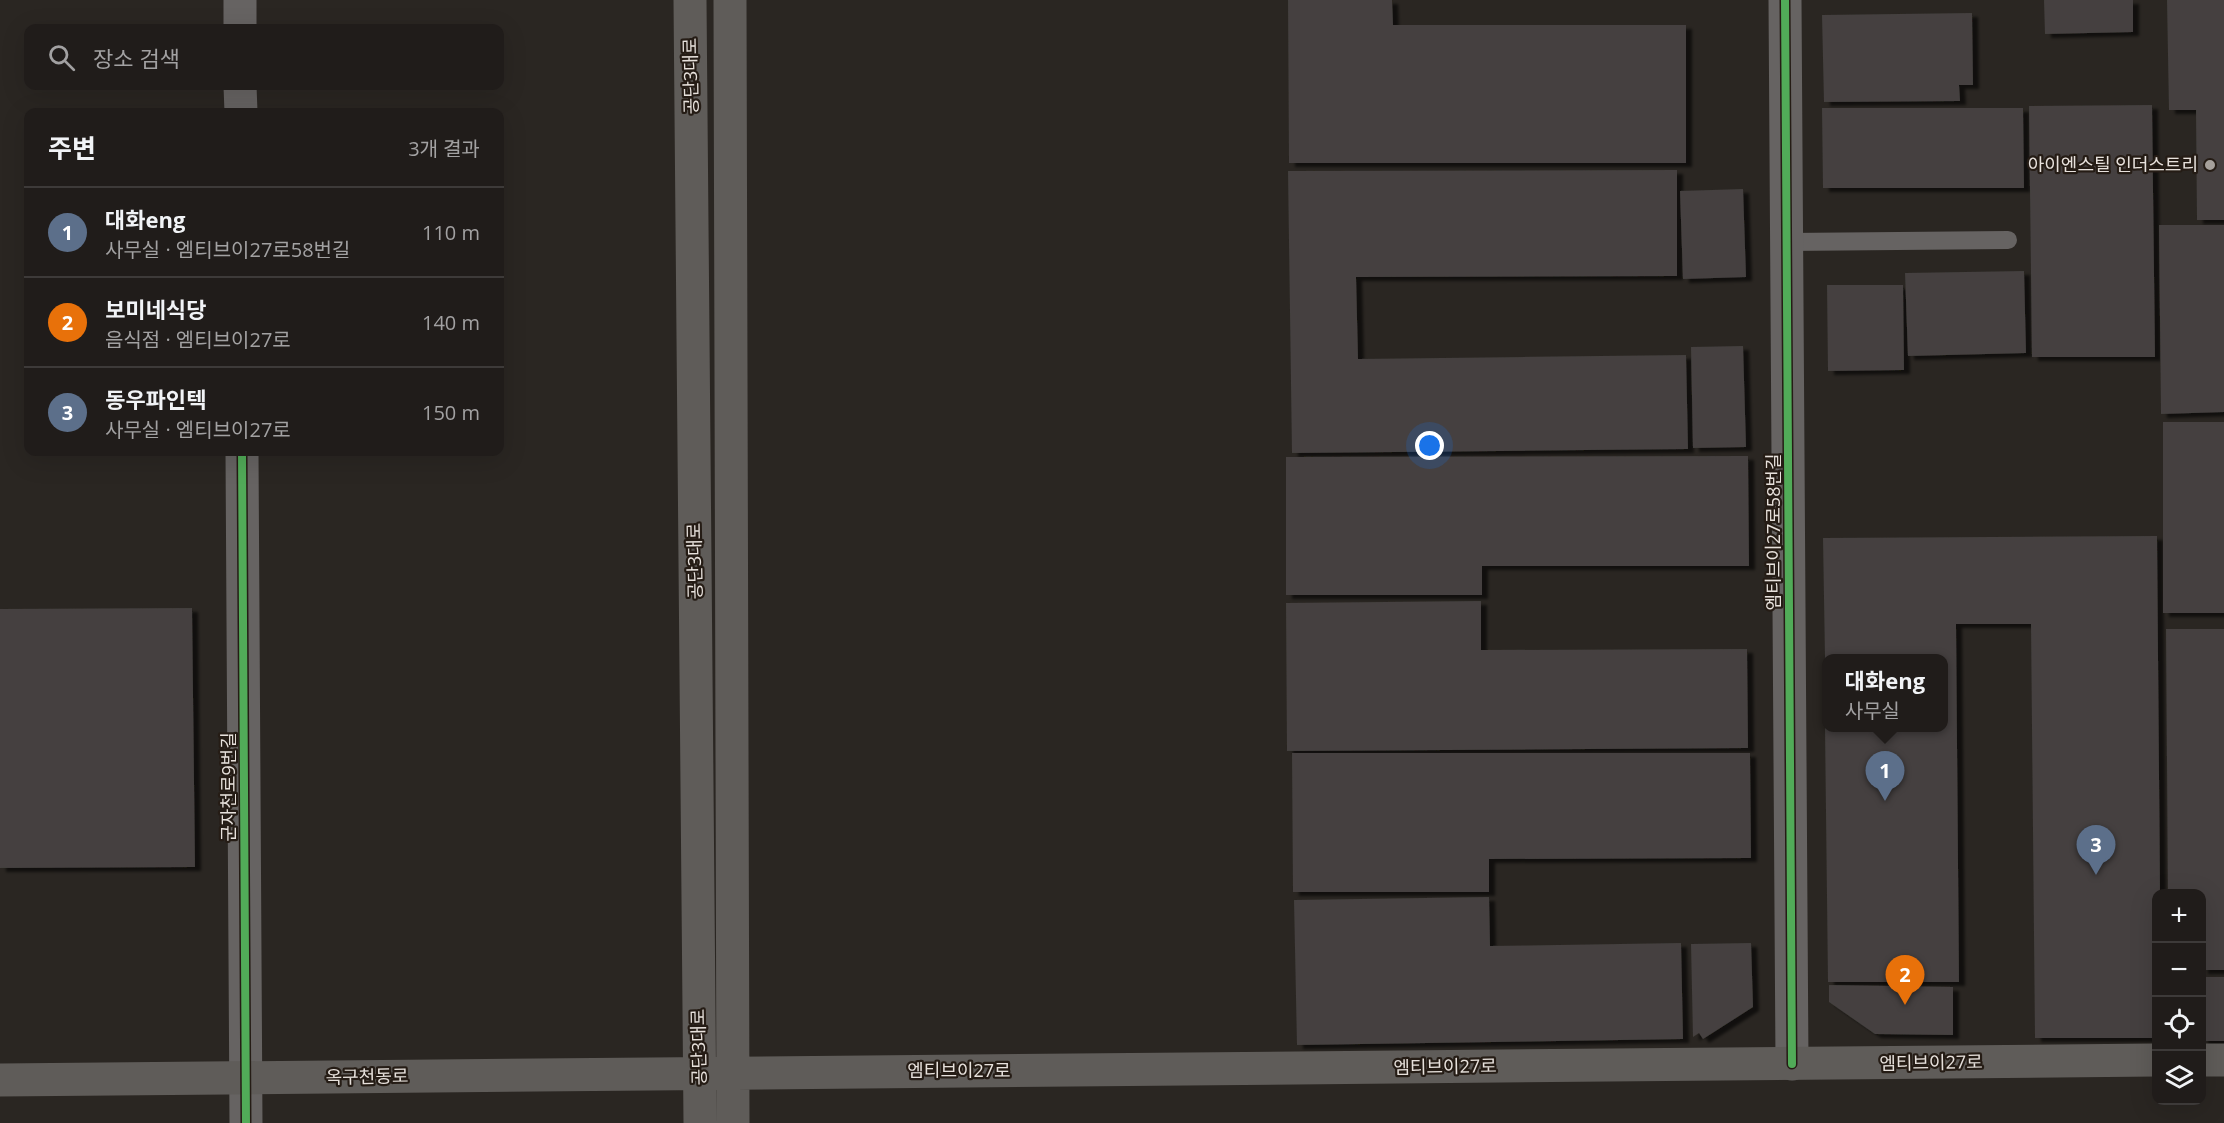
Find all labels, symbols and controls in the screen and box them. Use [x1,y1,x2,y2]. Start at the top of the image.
search box [24,24,504,90]
street label: 공단3대로 [677,38,703,114]
icon: search [45,41,78,74]
text: 장소 검색 [93,43,180,73]
text: 주변 [48,130,96,166]
text: 3개 결과 [408,135,480,162]
place label: 아이엔스틸 인더스트리 [2028,152,2198,176]
marker: 아이엔스틸 인더스트리 [2203,158,2217,172]
text: 대화eng [105,204,185,234]
text: 1 [62,219,73,246]
text: 110 m [422,219,480,246]
text: 사무실 · 엠티브이27로58번길 [105,236,350,263]
text: 보미네식당 [105,294,206,324]
text: 2 [62,309,73,336]
text: 140 m [422,309,480,336]
text: 음식점 · 엠티브이27로 [105,326,291,353]
text: 동우파인텍 [105,384,206,414]
text: 3 [62,399,73,426]
text: 150 m [422,399,480,426]
text: 사무실 · 엠티브이27로 [105,416,291,443]
your location [1415,431,1444,460]
street label: 엠티브이27로58번길 [1761,453,1785,611]
street label: 공단3대로 [681,523,707,599]
popup [1822,654,1948,732]
text: 대화eng [1845,665,1925,695]
text: 사무실 [1845,697,1900,724]
street label: 군자천로9번길 [216,732,240,842]
pin: 1 [1866,752,1904,801]
pin: 3 [2076,826,2116,875]
map controls [2152,889,2206,1105]
button: + [2152,889,2206,943]
button: − [2152,943,2206,997]
pin: 2 [1886,956,1924,1005]
button: locate [2152,997,2206,1051]
street label: 공단3대로 [685,1009,711,1085]
street label: 엠티브이27로 [1879,1049,1983,1075]
button: layers [2152,1051,2206,1105]
street label: 엠티브이27로 [1393,1053,1497,1079]
street label: 엠티브이27로 [907,1058,1011,1082]
street label: 옥구천동로 [325,1063,409,1089]

